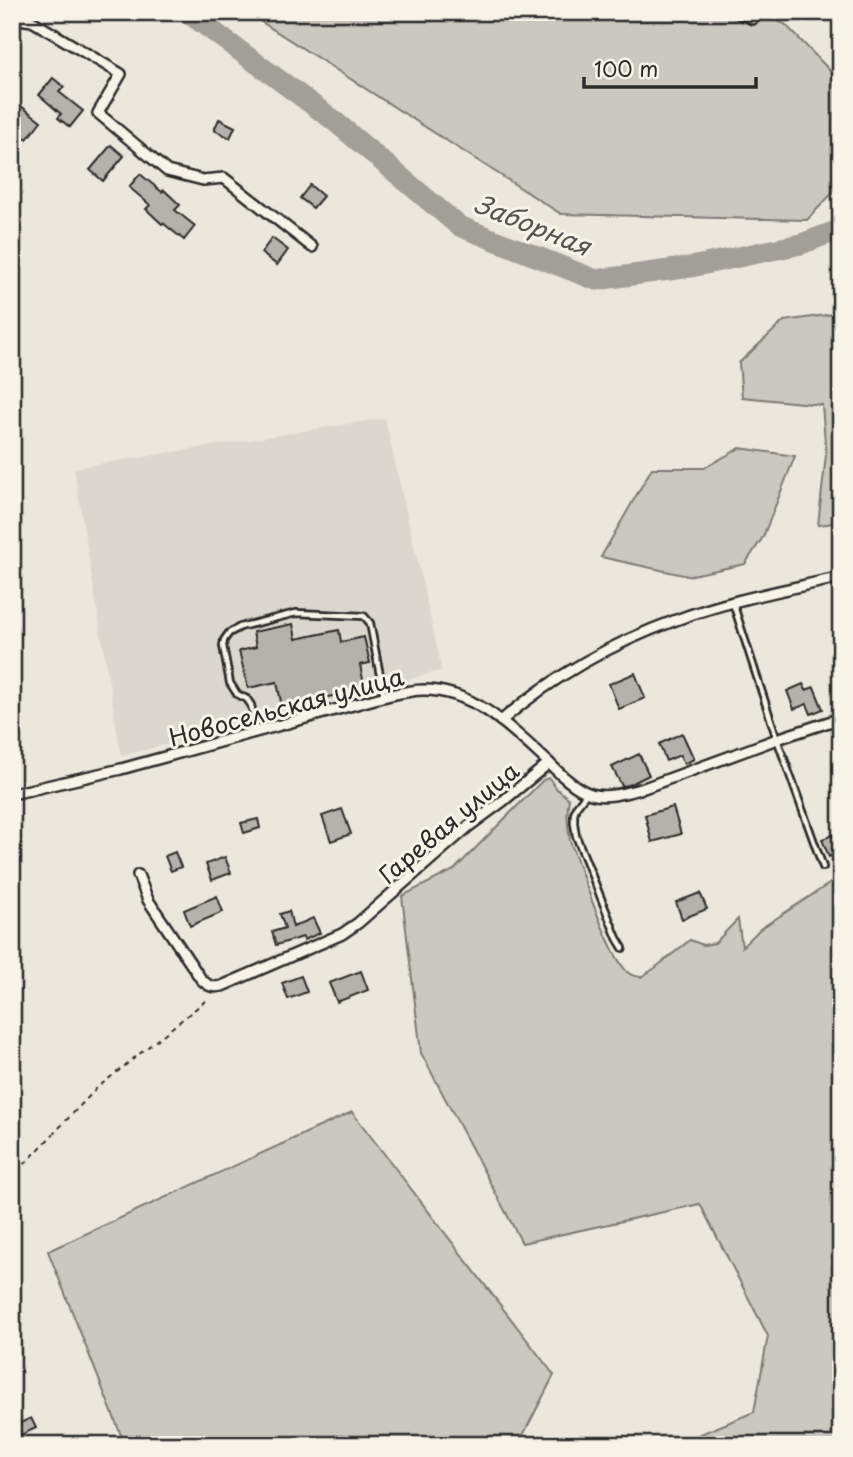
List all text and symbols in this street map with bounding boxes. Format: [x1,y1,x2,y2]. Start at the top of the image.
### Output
scale bar [584,46,755,90]
text: 100 m [594,52,658,84]
water label: Заборная [469,183,599,266]
street label: Новосельская улица [165,657,407,755]
street label: Гаревая улица [370,752,526,892]

